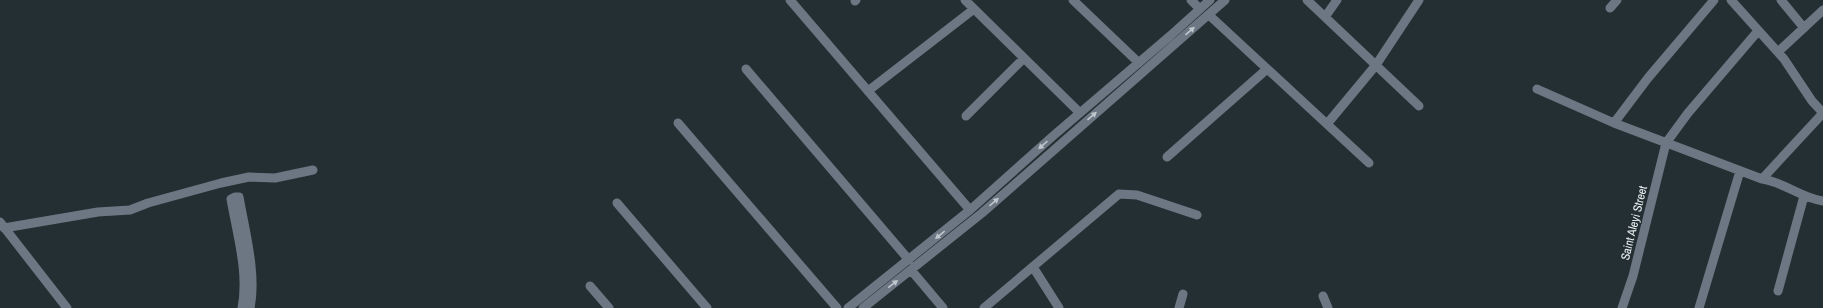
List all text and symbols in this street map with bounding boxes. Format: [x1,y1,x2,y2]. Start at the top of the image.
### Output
one-way arrow [1185,27,1196,36]
one-way arrow [1087,112,1097,121]
one-way arrow [1038,140,1048,149]
street label: Saint Aleyi Street [1617,184,1651,262]
one-way arrow [989,197,999,206]
one-way arrow [934,231,945,239]
one-way arrow [888,279,899,288]

